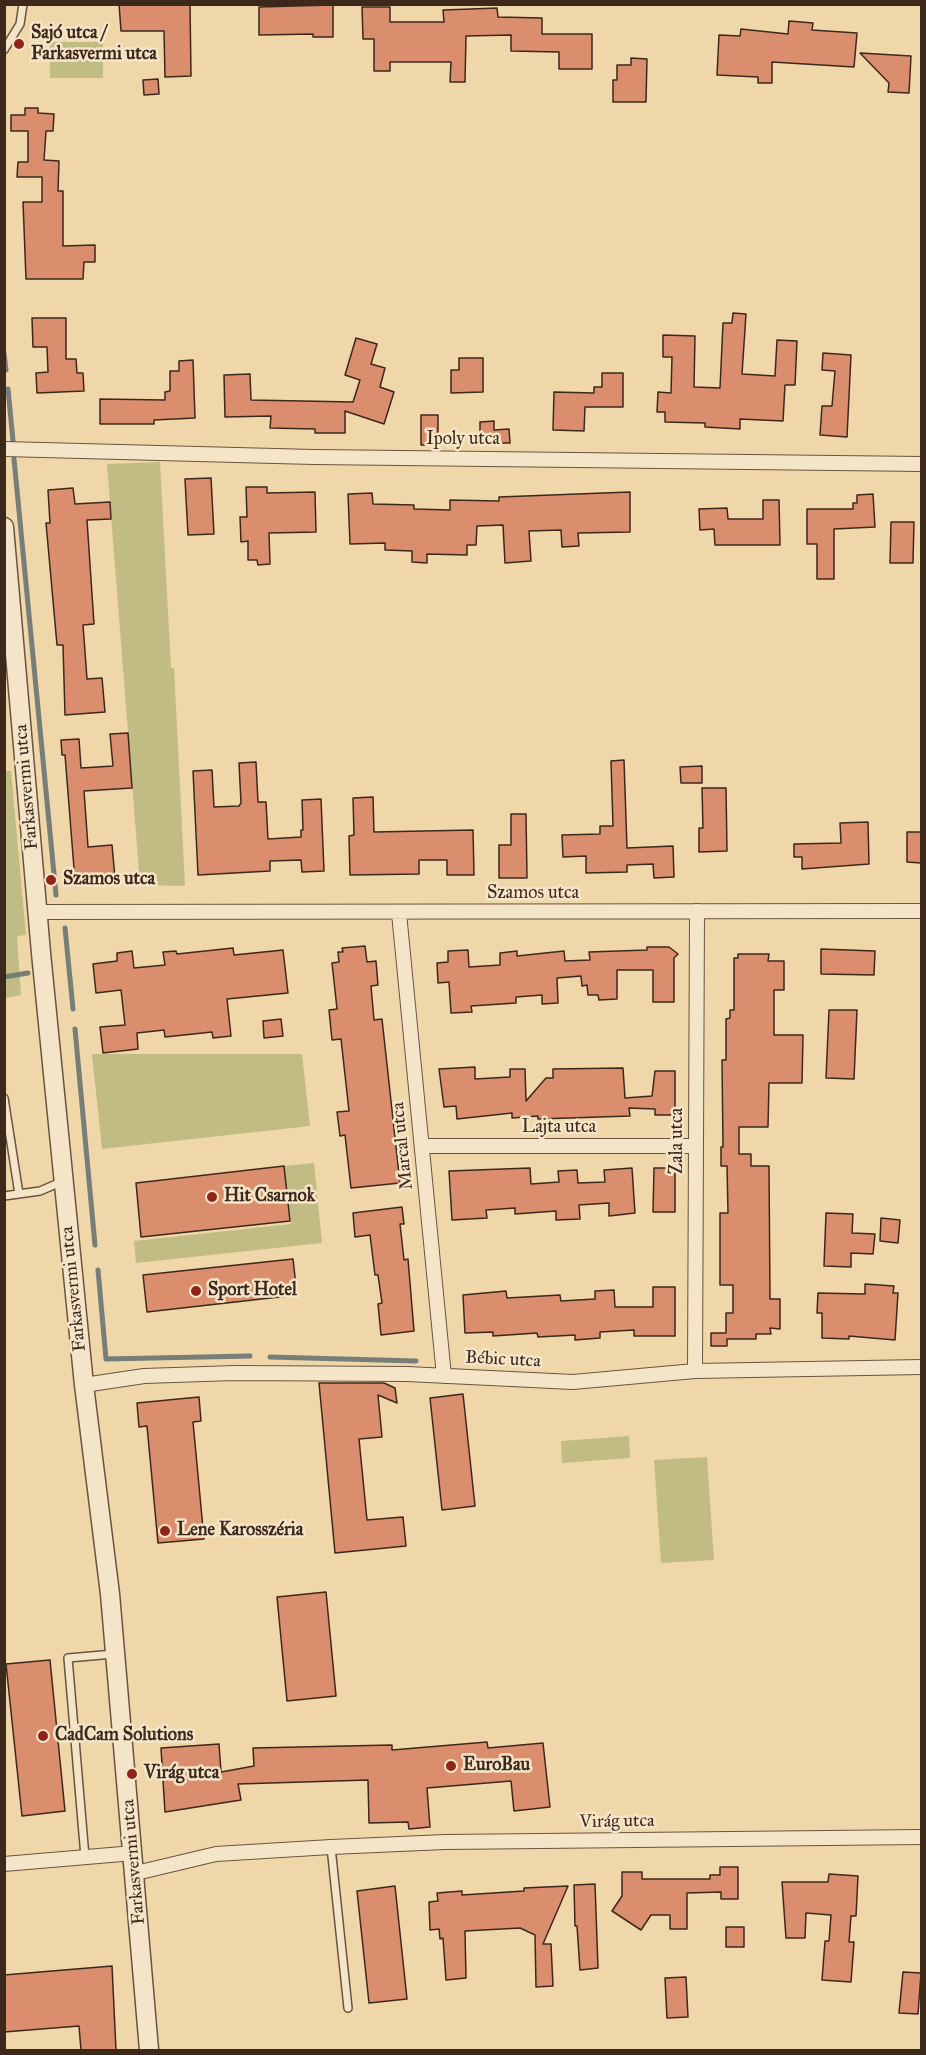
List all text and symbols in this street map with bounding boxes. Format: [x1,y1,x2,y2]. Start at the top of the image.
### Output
place label: Sajó utca / Farkasvermi utca [31,23,157,66]
marker: Sajó utca / Farkasvermi utca [12,37,26,51]
street label: Ipoly utca [426,429,500,451]
street label: Farkasvermi utca [11,723,43,851]
place label: Szamos utca [63,869,155,891]
marker: Szamos utca [44,873,58,887]
street label: Szamos utca [487,883,579,905]
street label: Marcal utca [388,1101,418,1191]
street label: Zala utca [667,1108,689,1174]
street label: Lajta utca [522,1117,596,1139]
place label: Hit Csarnok [224,1186,315,1208]
marker: Hit Csarnok [205,1190,219,1204]
street label: Farkasvermi utca [57,1225,91,1353]
place label: Sport Hotel [208,1280,297,1302]
marker: Sport Hotel [189,1284,203,1298]
street label: Bébic utca [465,1347,541,1373]
place label: Lene Karosszéria [177,1520,303,1542]
marker: Lene Karosszéria [158,1524,172,1538]
place label: CadCam Solutions [55,1725,193,1747]
marker: CadCam Solutions [36,1729,50,1743]
place label: EuroBau [463,1755,530,1777]
marker: EuroBau [444,1759,458,1773]
place label: Virág utca [144,1763,219,1785]
marker: Virág utca [125,1767,139,1781]
street label: Farkasvermi utca [118,1798,150,1926]
street label: Virág utca [579,1811,655,1833]

